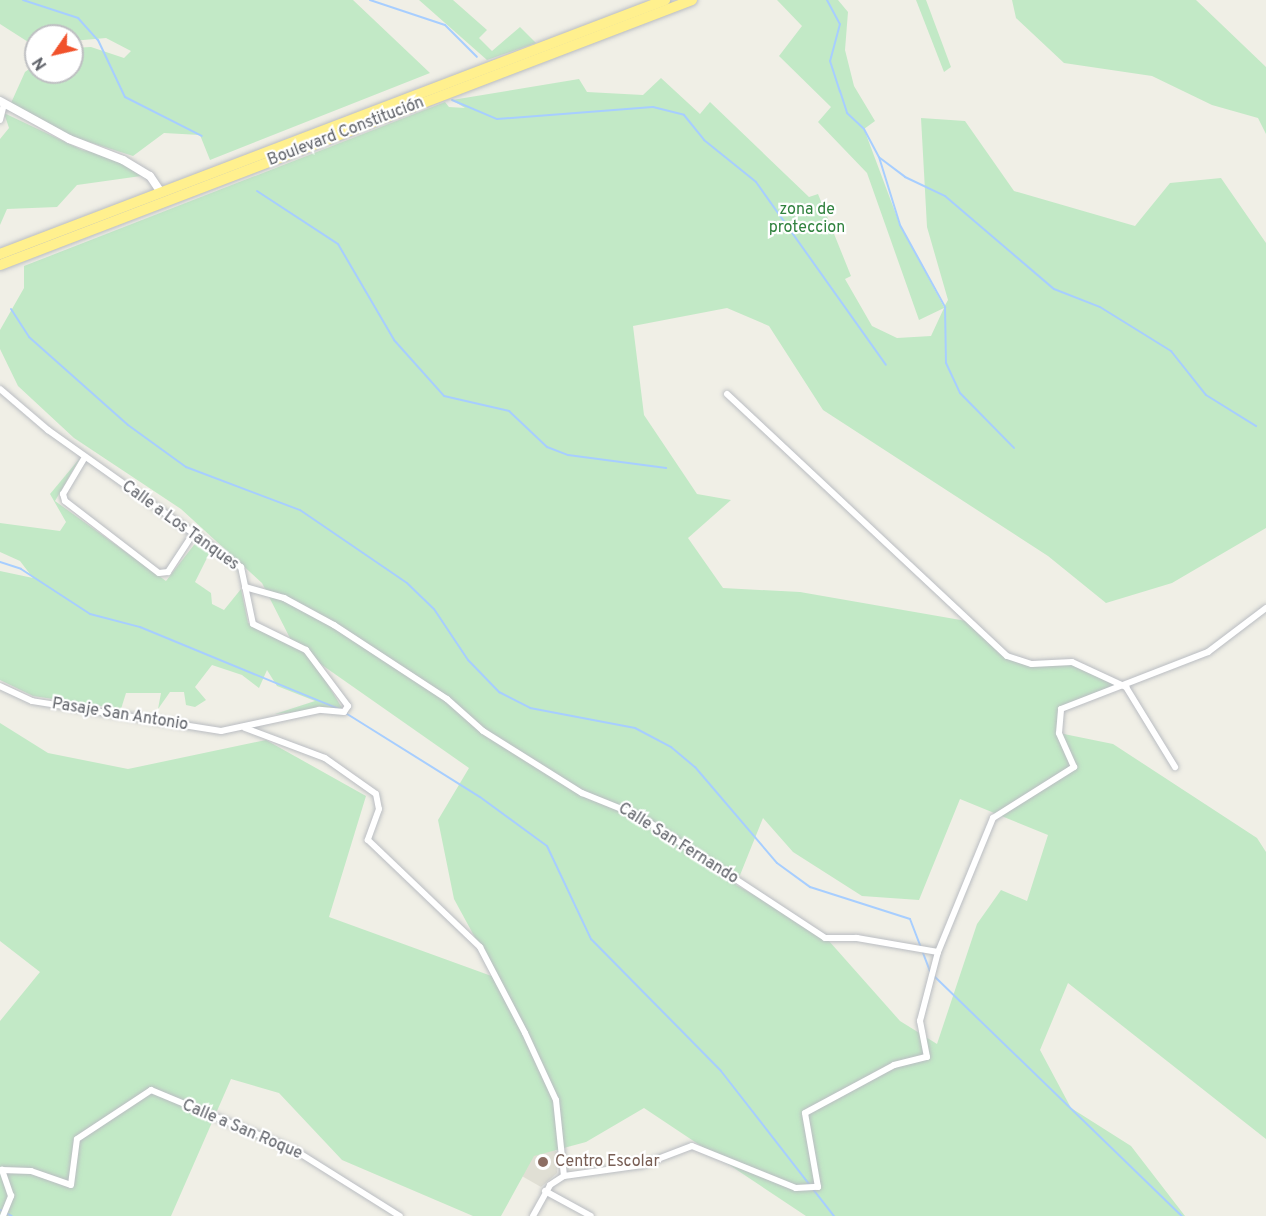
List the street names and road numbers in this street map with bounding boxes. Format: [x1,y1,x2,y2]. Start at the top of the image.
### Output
street label: Boulevard Constitución [265,93,427,171]
street label: Calle a Los Tanques [117,477,243,575]
street label: Pasaje San Antonio [50,695,190,735]
street label: Calle San Fernando [614,799,742,889]
street label: Calle a San Roque [179,1096,305,1164]

